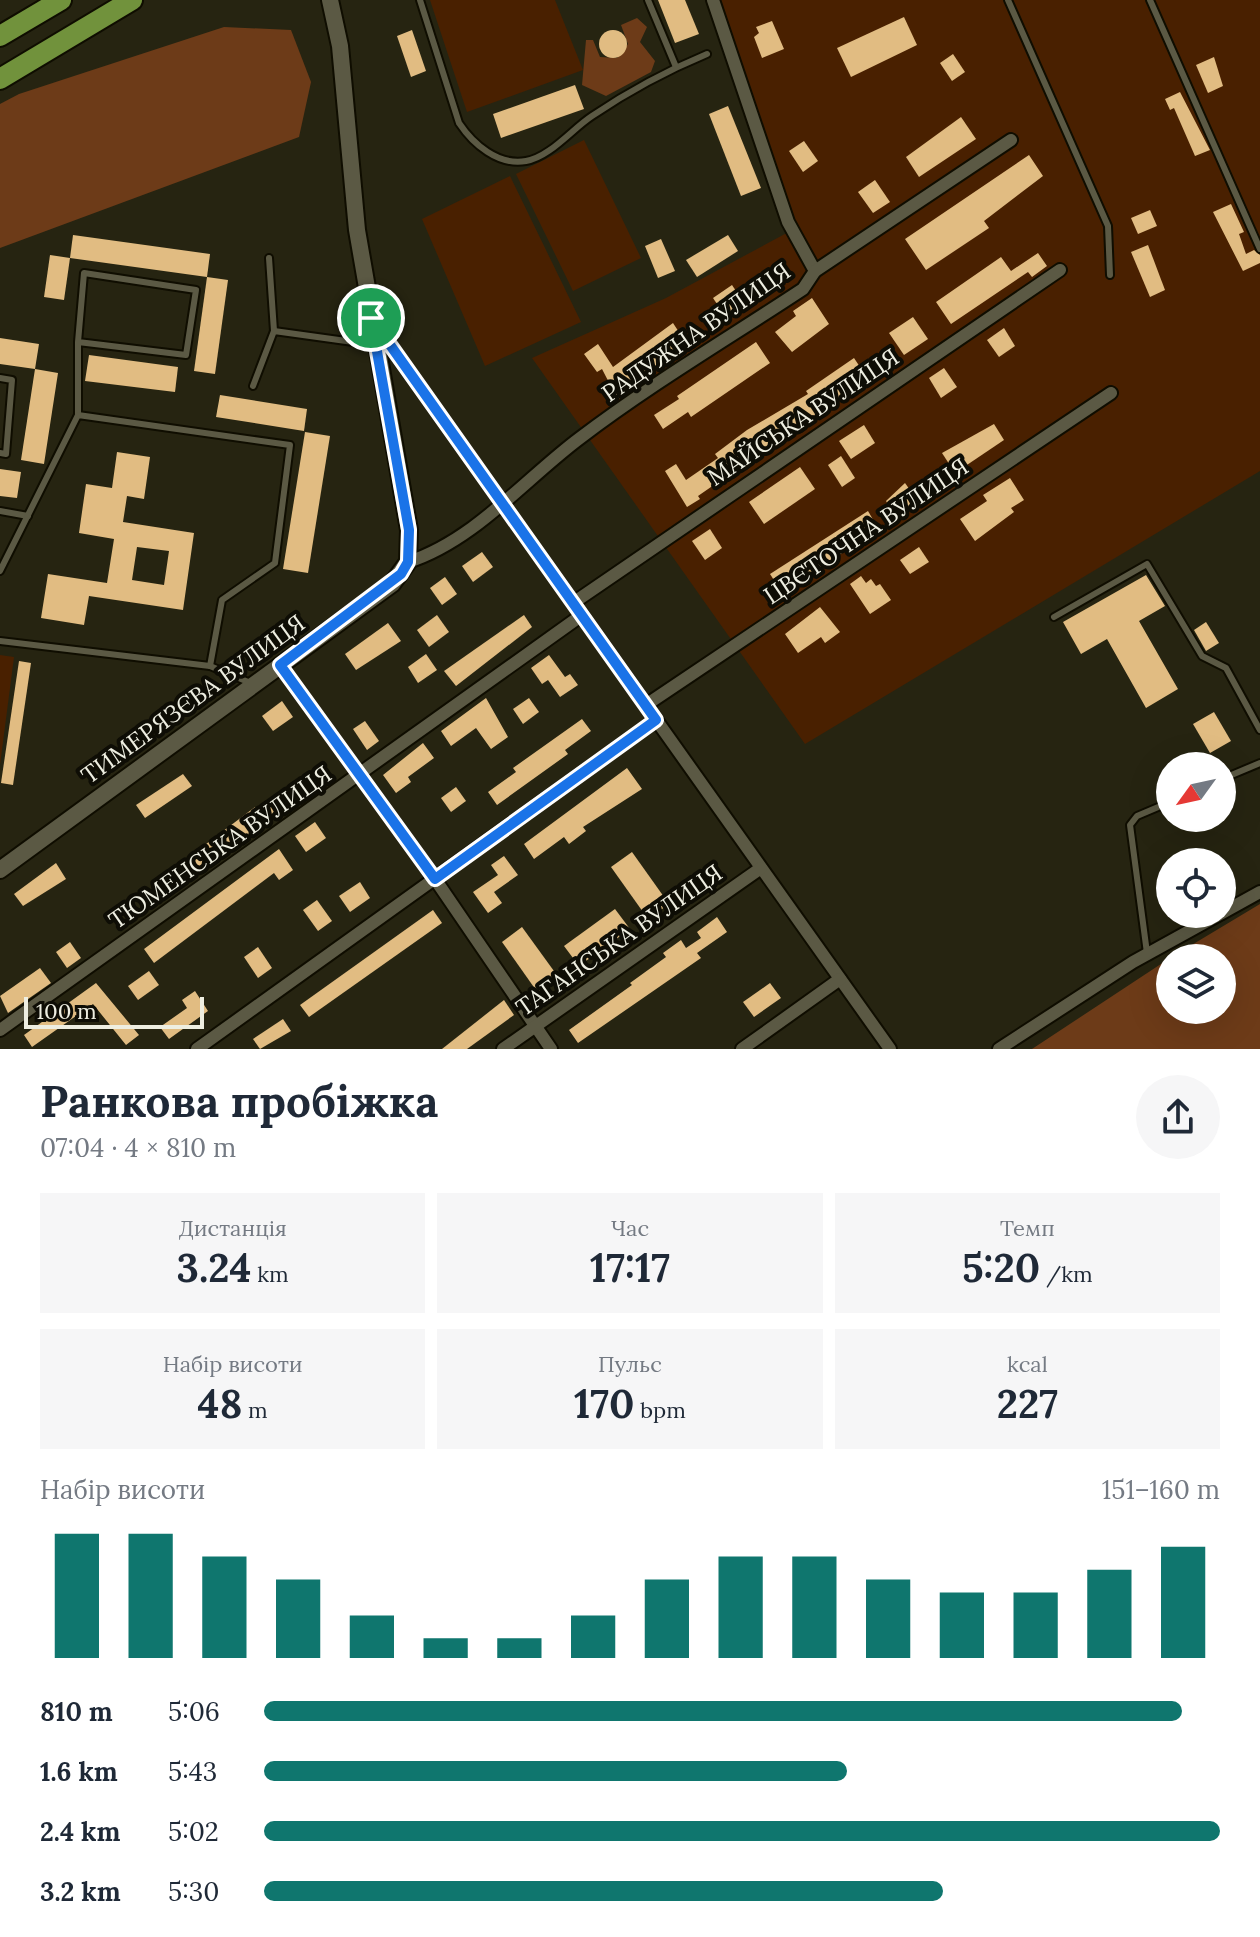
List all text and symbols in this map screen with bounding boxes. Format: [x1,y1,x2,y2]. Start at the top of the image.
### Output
street label: РАДУЖНА ВУЛИЦЯ [596,255,796,409]
pin [337,284,405,352]
icon: arrive [349,296,393,340]
street label: МАЙСЬКА ВУЛИЦЯ [701,341,905,493]
street label: ЦВЄТОЧНА ВУЛИЦЯ [758,451,974,611]
street label: ТИМЕРЯЗЄВА ВУЛИЦЯ [75,607,311,791]
north arrow [1156,752,1236,832]
map controls [1156,752,1236,1024]
street label: ТЮМЕНСЬКА ВУЛИЦЯ [102,758,338,936]
button: locate [1156,848,1236,928]
street label: ТАГАНСЬКА ВУЛИЦЯ [510,857,728,1023]
button: layers [1156,944,1236,1024]
scale bar [24,993,204,1029]
text: 100 m [36,997,97,1025]
text: Ранкова пробіжка [40,1073,438,1129]
button: share [1136,1075,1220,1159]
text: 07:04 · 4 × 810 m [40,1131,236,1164]
text: Дистанція [179,1214,287,1242]
text: Час [611,1214,649,1242]
text: Темп [1000,1214,1055,1242]
text: 3.24 [177,1242,251,1293]
text: 17:17 [590,1242,670,1293]
text: 5:20 [962,1242,1040,1293]
text: km [251,1260,289,1288]
text: /km [1040,1260,1093,1288]
text: Набір висоти [163,1350,303,1378]
text: Пульс [598,1350,662,1378]
text: kcal [1007,1350,1048,1378]
text: 48 [198,1378,242,1429]
text: 170 [574,1378,635,1429]
text: 227 [997,1378,1058,1429]
text: m [242,1396,268,1424]
text: bpm [635,1396,686,1424]
text: Набір висоти [40,1473,205,1506]
text: 151–160 m [1102,1473,1220,1506]
text: 810 m [40,1695,113,1728]
text: 5:06 [168,1695,220,1728]
text: 1.6 km [40,1755,118,1788]
text: 5:43 [168,1755,217,1788]
text: 2.4 km [40,1815,120,1848]
text: 5:02 [168,1815,219,1848]
text: 3.2 km [40,1875,121,1908]
text: 5:30 [168,1875,219,1908]

